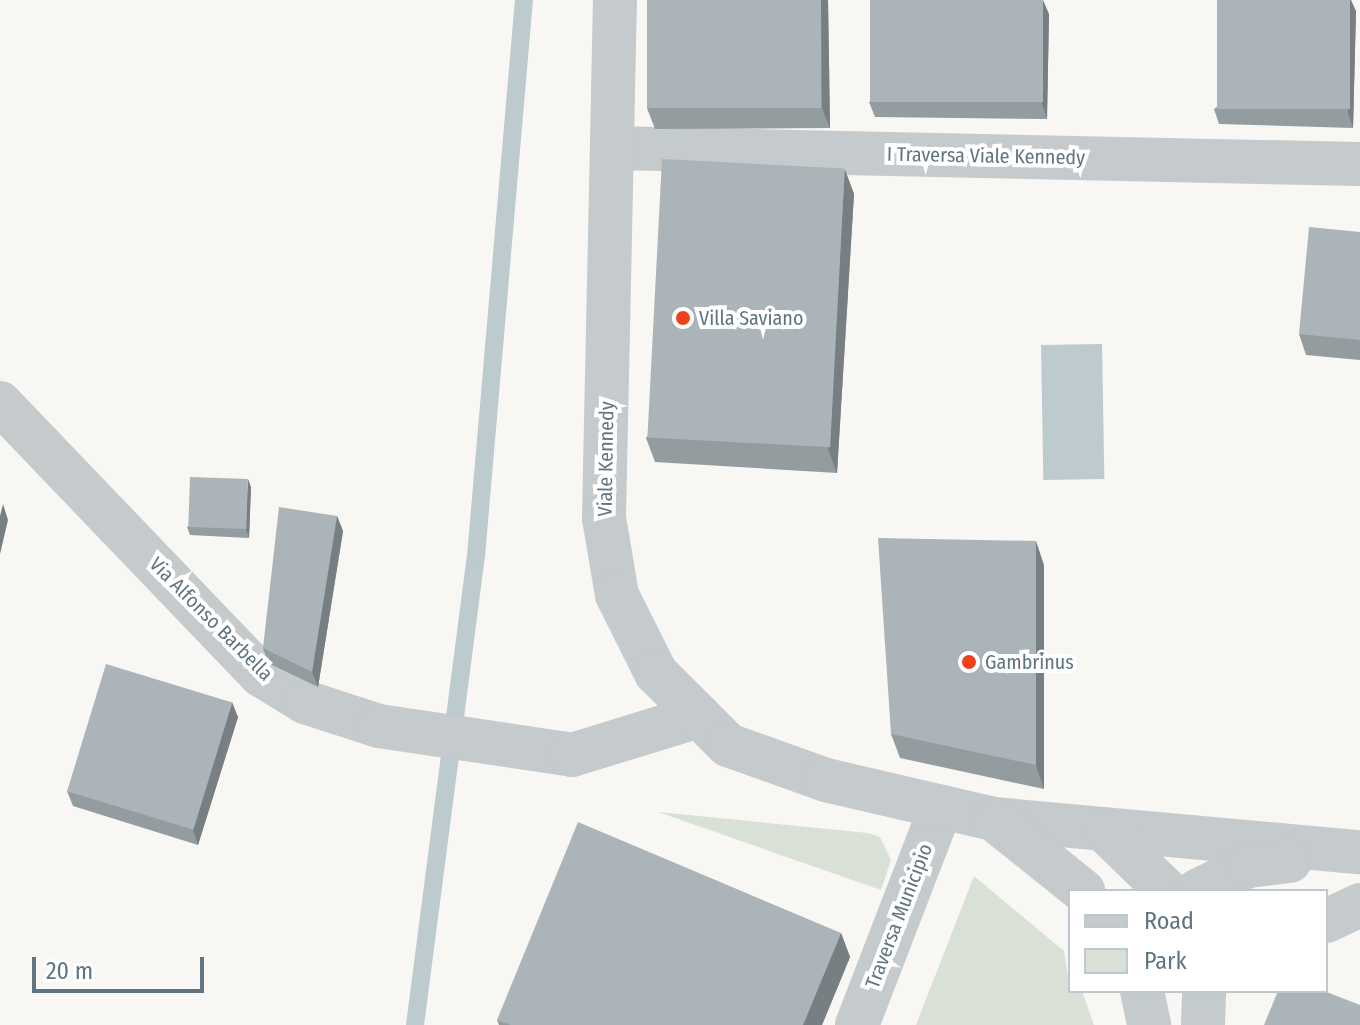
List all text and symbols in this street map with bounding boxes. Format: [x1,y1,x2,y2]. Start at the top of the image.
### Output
street label: I Traversa Viale Kennedy [887,142,1085,170]
place label: Villa Saviano [699,306,803,330]
marker: Villa Saviano [674,309,692,327]
street label: Viale Kennedy [593,401,619,517]
street label: Via Alfonso Barbella [144,552,278,686]
place label: Gambrinus [985,650,1074,674]
marker: Gambrinus [960,653,978,671]
street label: Traversa Municipio [860,840,938,992]
legend [1068,889,1328,993]
text: Road [1144,907,1194,935]
scale bar [36,941,208,991]
text: Park [1144,947,1187,975]
text: 20 m [46,957,93,985]

